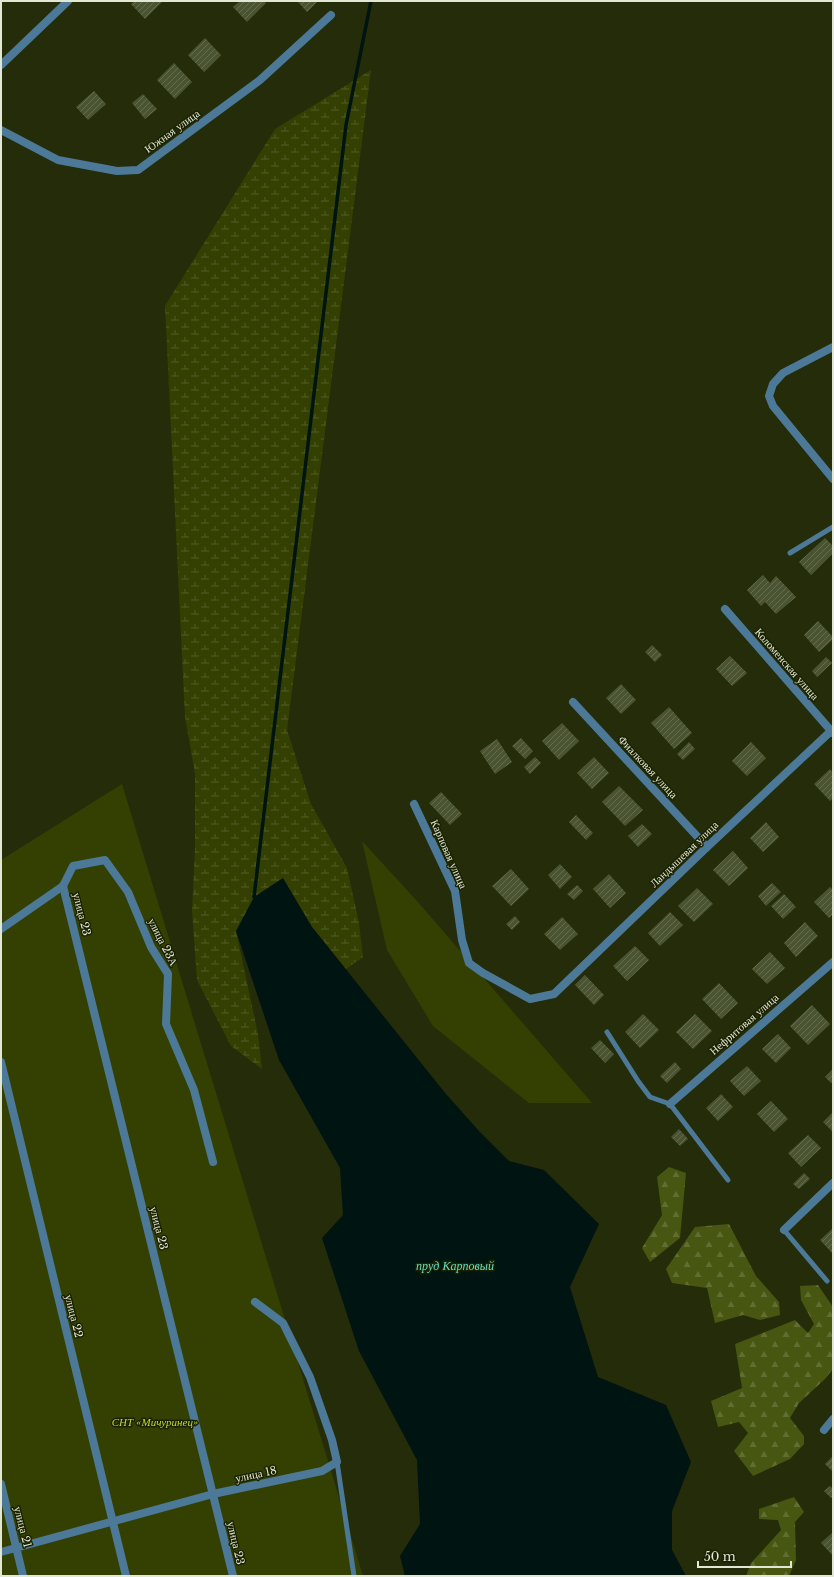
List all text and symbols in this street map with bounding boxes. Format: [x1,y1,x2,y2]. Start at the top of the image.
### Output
street label: Южная улица [142,106,203,156]
street label: Коломенская улица [752,625,822,703]
street label: Фиалковая улица [615,733,681,801]
street label: Карповая улица [427,817,471,891]
street label: Ландышевая улица [647,818,721,890]
street label: улица 23 [70,891,94,937]
street label: улица 23А [145,916,181,968]
street label: Нефритовая улица [707,990,781,1058]
street label: улица 23 [147,1205,171,1251]
water label: пруд Карповый [416,1258,494,1273]
street label: улица 22 [62,1293,86,1339]
park label: СНТ «Мичуринец» [112,1415,198,1429]
street label: улица 18 [234,1463,278,1485]
street label: улица 21 [11,1505,35,1549]
street label: улица 23 [224,1520,248,1566]
scale bar [698,1543,791,1569]
text: 50 m [704,1549,736,1564]

